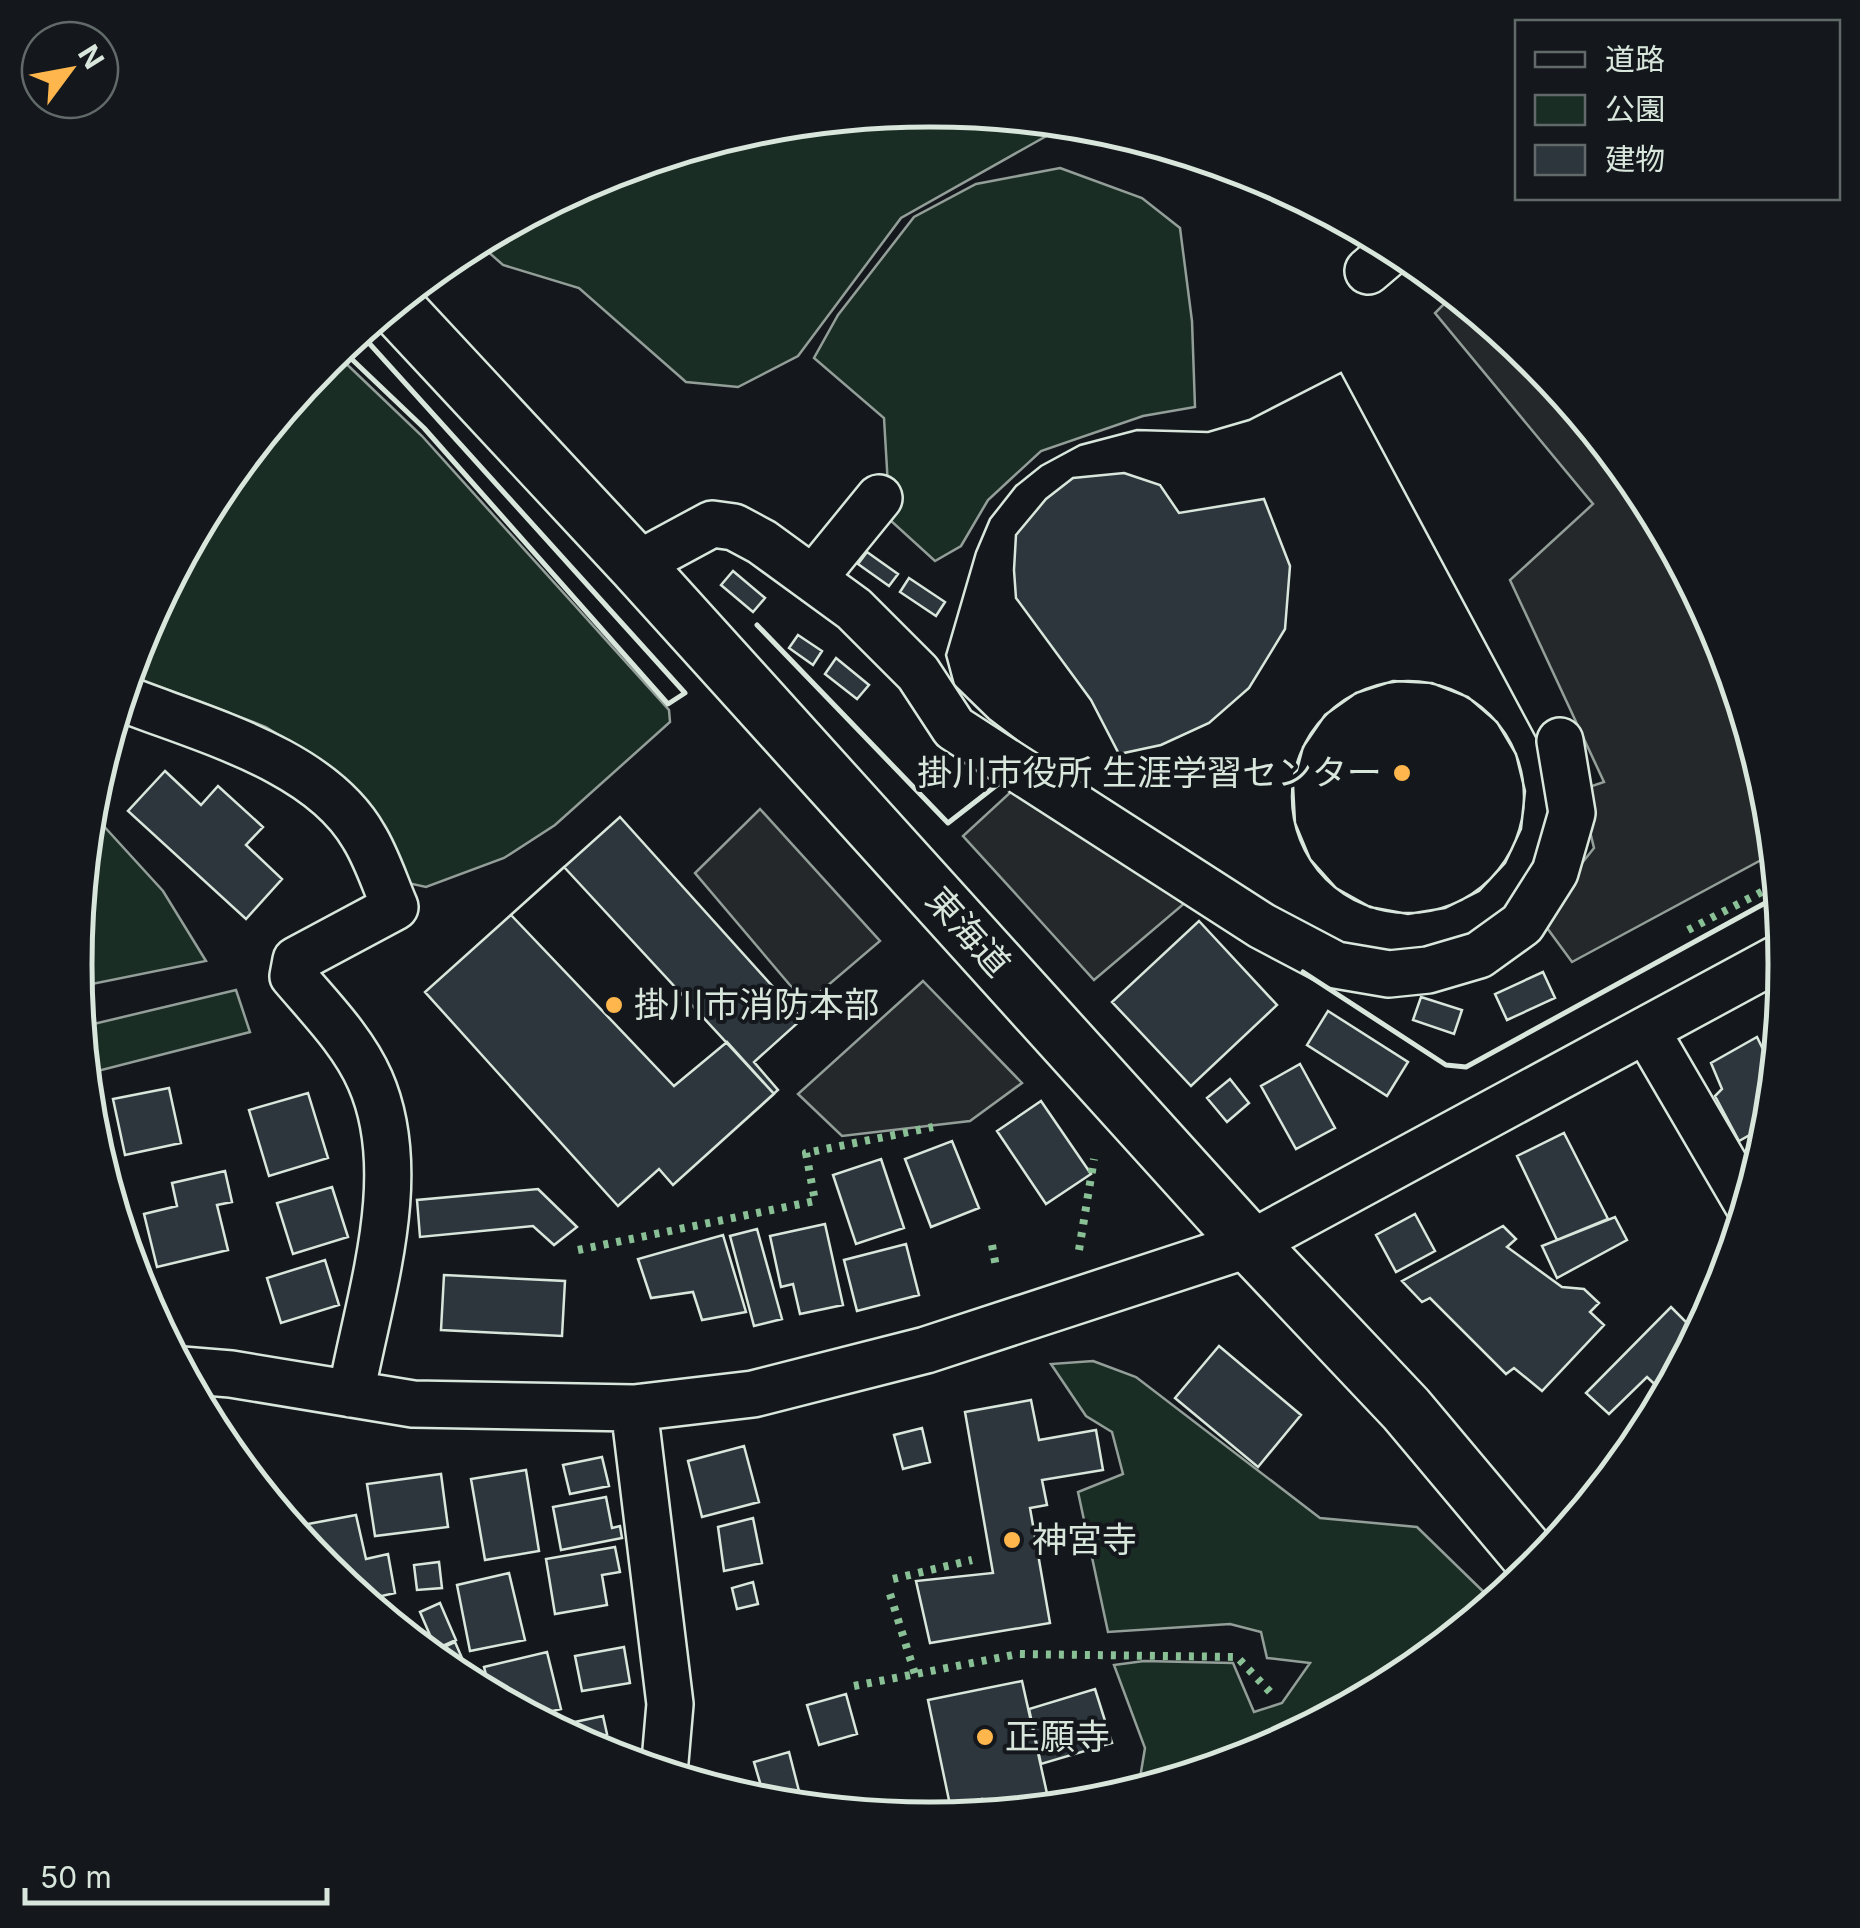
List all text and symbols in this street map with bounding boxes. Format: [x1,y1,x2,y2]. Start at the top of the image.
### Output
north arrow [20,20,120,120]
legend [1515,20,1840,200]
text: N [71,39,111,75]
text: 道路 [1605,41,1665,77]
text: 公園 [1605,91,1665,127]
text: 建物 [1605,141,1665,177]
place label: 掛川市役所 生涯学習センター [917,751,1382,793]
marker: 掛川市役所 生涯学習センター [1391,762,1413,784]
street label: 東海道 [918,878,1019,984]
place label: 掛川市消防本部 [634,983,879,1025]
marker: 掛川市消防本部 [603,994,625,1016]
place label: 神宮寺 [1032,1518,1137,1560]
marker: 神宮寺 [1001,1529,1023,1551]
place label: 正願寺 [1005,1715,1110,1757]
marker: 正願寺 [974,1726,996,1748]
scale bar [25,1843,328,1905]
text: 50 m [40,1859,112,1895]

